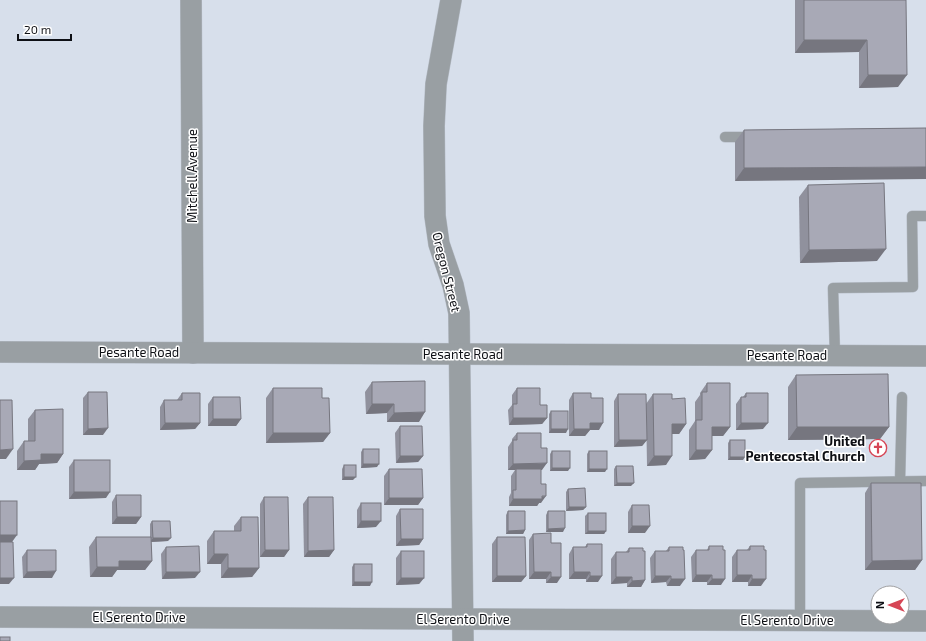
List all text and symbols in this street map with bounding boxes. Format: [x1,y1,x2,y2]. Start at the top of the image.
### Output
scale bar [18,16,71,42]
text: 20 m [24,22,51,36]
street label: Mitchell Avenue [184,129,200,223]
street label: Oregon Street [429,230,465,314]
street label: Pesante Road [99,344,179,360]
street label: Pesante Road [423,346,503,362]
street label: Pesante Road [747,347,827,363]
place label: United Pentecostal Church [746,433,865,464]
church icon: United Pentecostal Church [868,438,888,458]
north arrow [870,585,910,625]
text: N [873,601,886,609]
street label: El Serento Drive [92,609,186,625]
street label: El Serento Drive [416,611,510,627]
street label: El Serento Drive [740,612,834,628]

